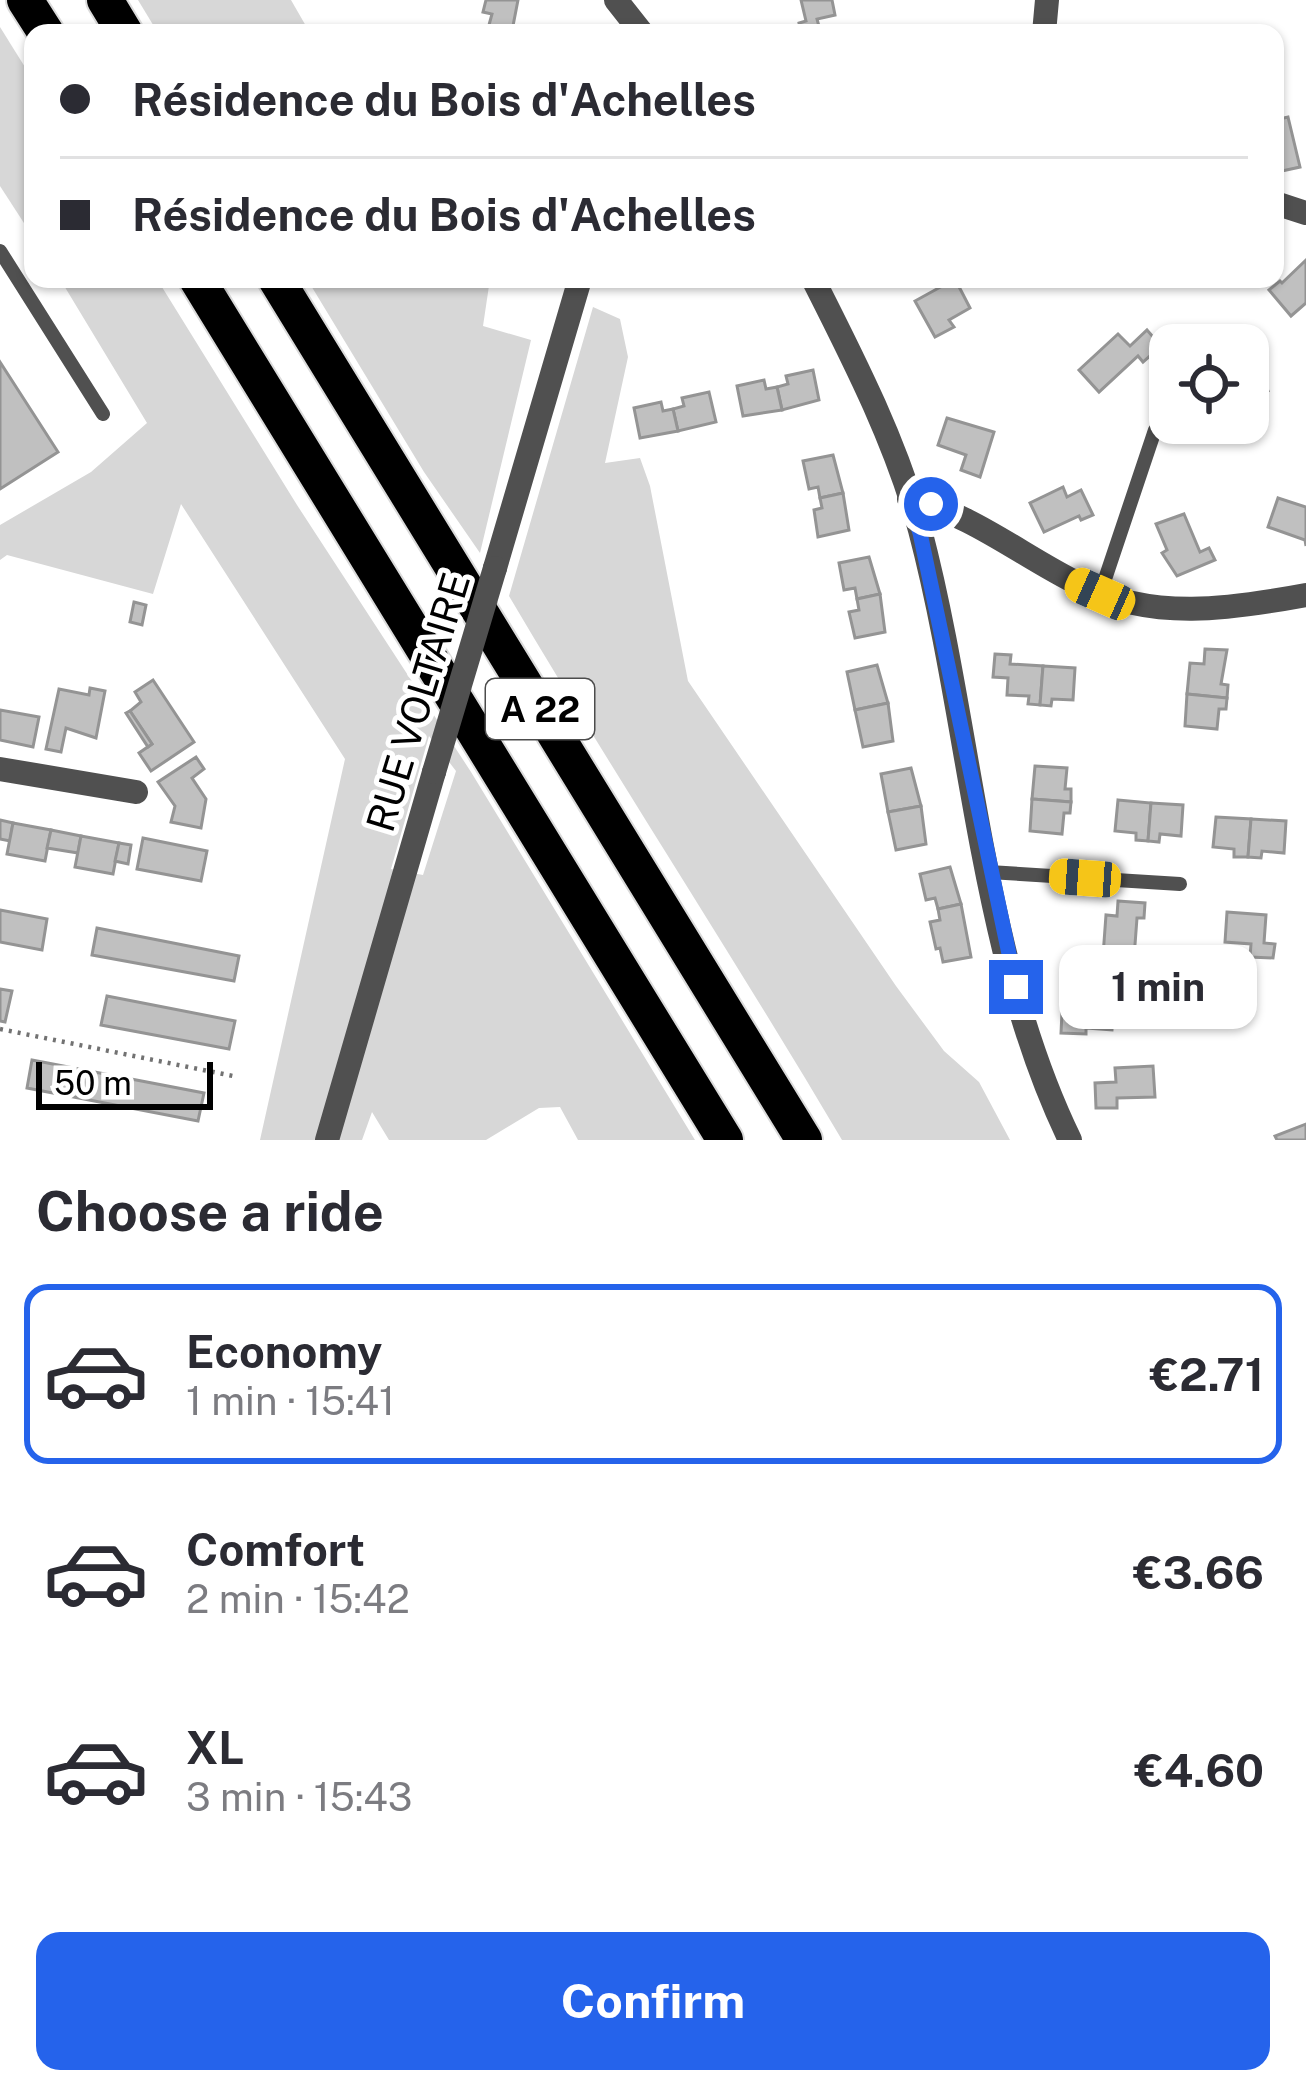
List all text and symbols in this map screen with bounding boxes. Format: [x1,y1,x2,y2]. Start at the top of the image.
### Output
text: Résidence du Bois d'Achelles [132,73,756,126]
text: Résidence du Bois d'Achelles [132,188,756,241]
map controls [1149,324,1269,444]
button: locate [1149,324,1269,444]
route start [904,477,958,531]
car [1060,563,1140,625]
street label: RUE VOLTAIRE [357,567,479,837]
road number: A 22 [486,679,594,739]
car [1048,858,1122,898]
callout: 1 min [1058,945,1256,1029]
route end [989,960,1043,1014]
text: 1 min [1111,964,1205,1010]
scale bar [36,1056,213,1109]
text: 50 m [54,1064,132,1102]
text: Choose a ride [36,1180,384,1243]
icon: car [42,1320,150,1428]
text: Economy [186,1325,382,1378]
text: €2.71 [1150,1348,1264,1401]
text: 1 min · 15:41 [186,1378,395,1424]
icon: car [42,1518,150,1626]
text: Comfort [186,1523,365,1576]
text: €3.66 [1133,1546,1264,1599]
text: 2 min · 15:42 [186,1576,410,1622]
icon: car [42,1716,150,1824]
text: XL [186,1721,244,1774]
text: €4.60 [1134,1744,1264,1797]
text: 3 min · 15:43 [186,1774,412,1820]
button: Confirm [36,1932,1270,2070]

